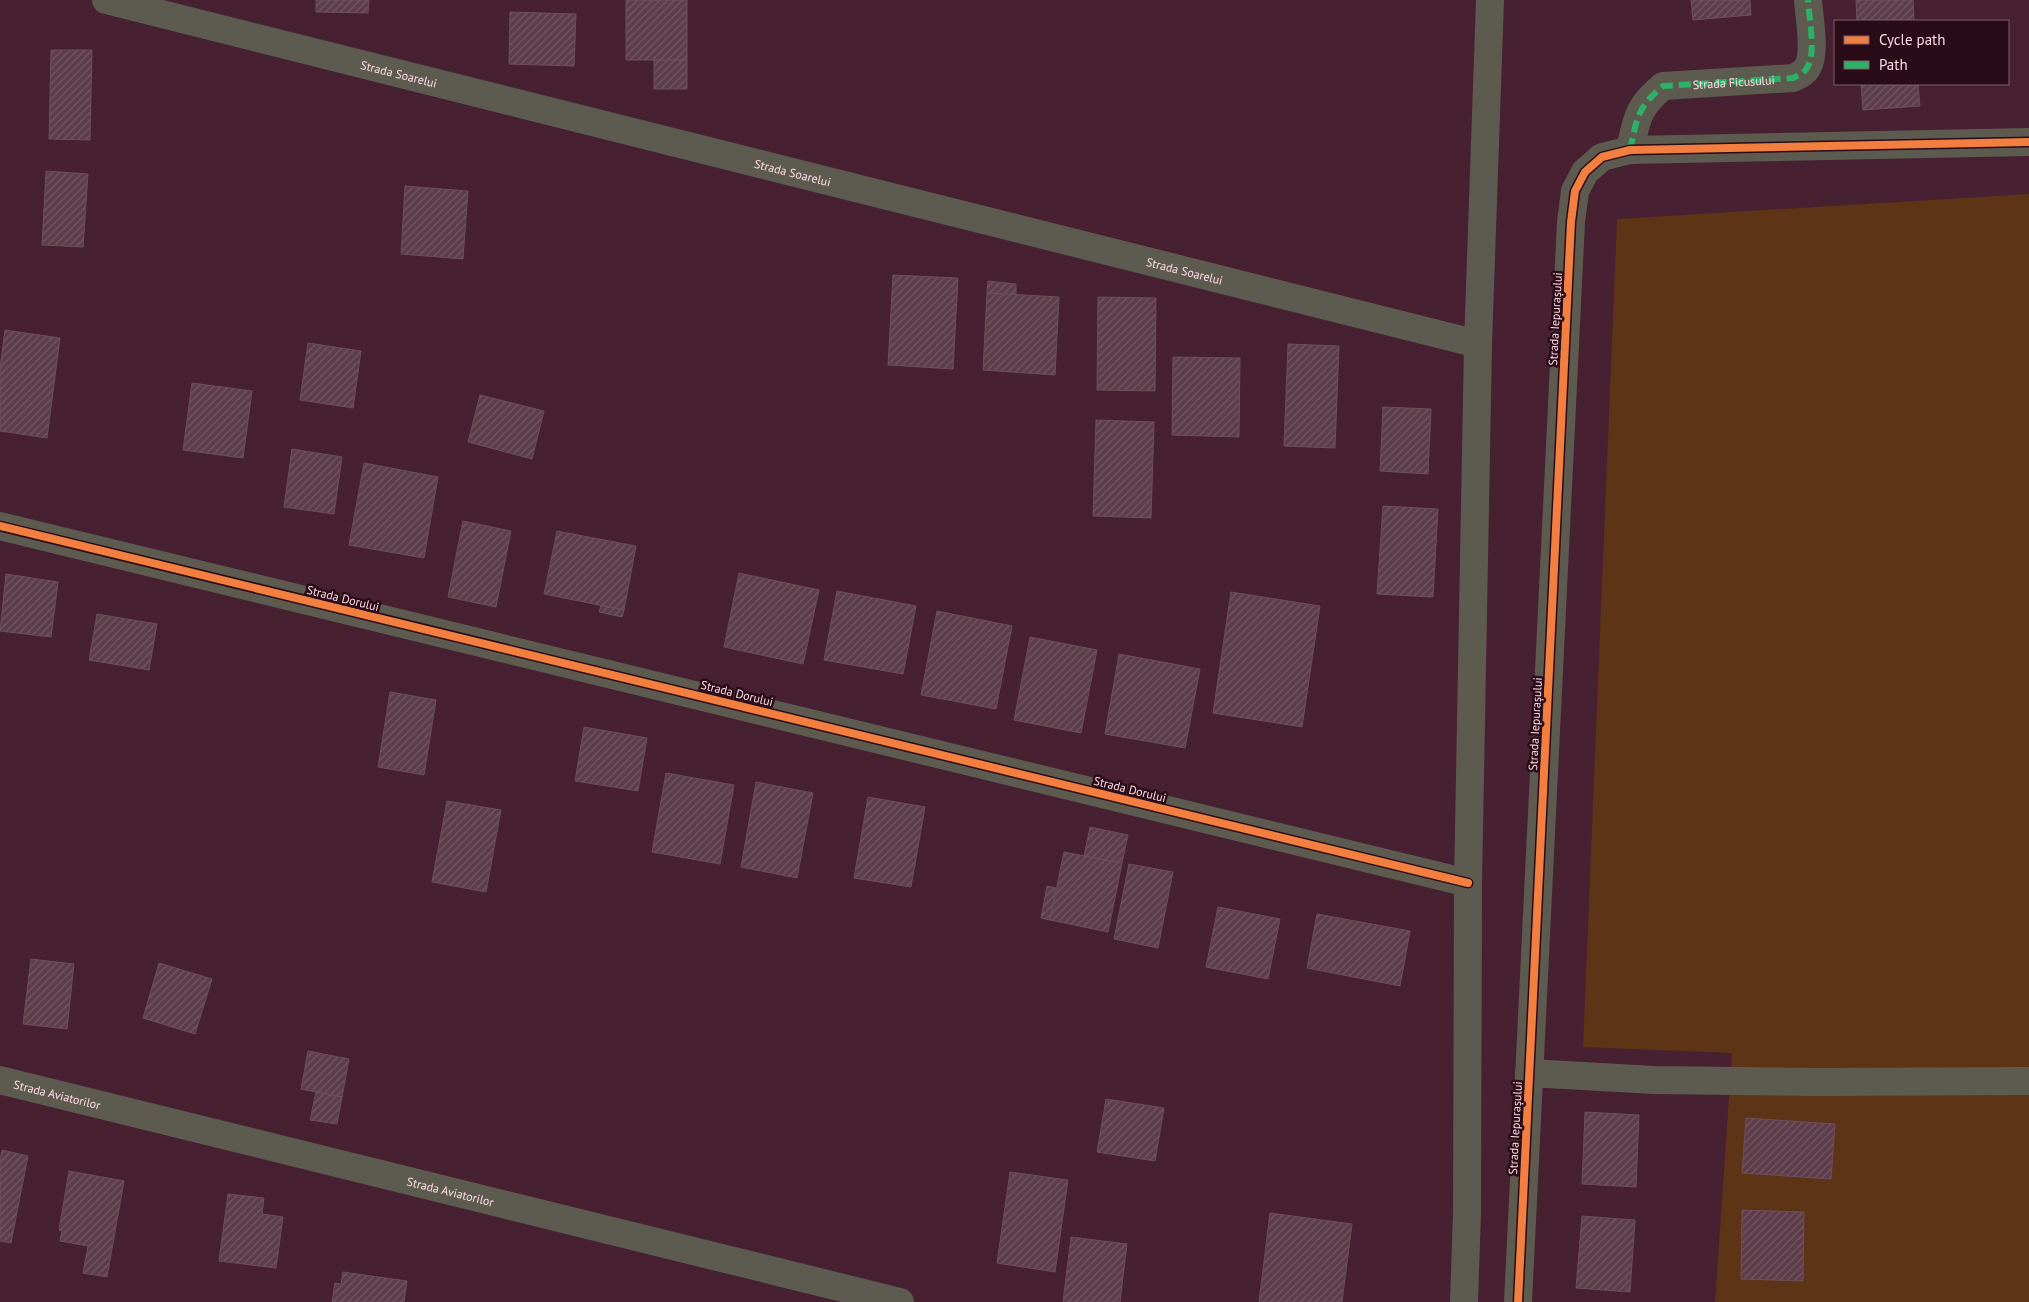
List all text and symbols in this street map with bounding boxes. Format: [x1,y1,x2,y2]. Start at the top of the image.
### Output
legend [1834,20,2009,85]
text: Cycle path [1879,30,1945,49]
text: Path [1879,55,1908,74]
street label: Strada Soarelui [359,57,439,90]
street label: Strada Ficusului [1692,72,1775,92]
street label: Strada Soarelui [753,155,833,189]
street label: Strada Soarelui [1145,254,1224,287]
street label: Strada Iepurașului [1545,272,1565,366]
street label: Strada Dorului [305,582,381,614]
street label: Strada Dorului [699,677,775,709]
street label: Strada Iepurașului [1525,677,1545,771]
street label: Strada Dorului [1092,773,1168,805]
street label: Strada Aviatorilor [12,1076,102,1112]
street label: Strada Iepurașului [1505,1081,1525,1175]
street label: Strada Aviatorilor [405,1173,496,1209]

